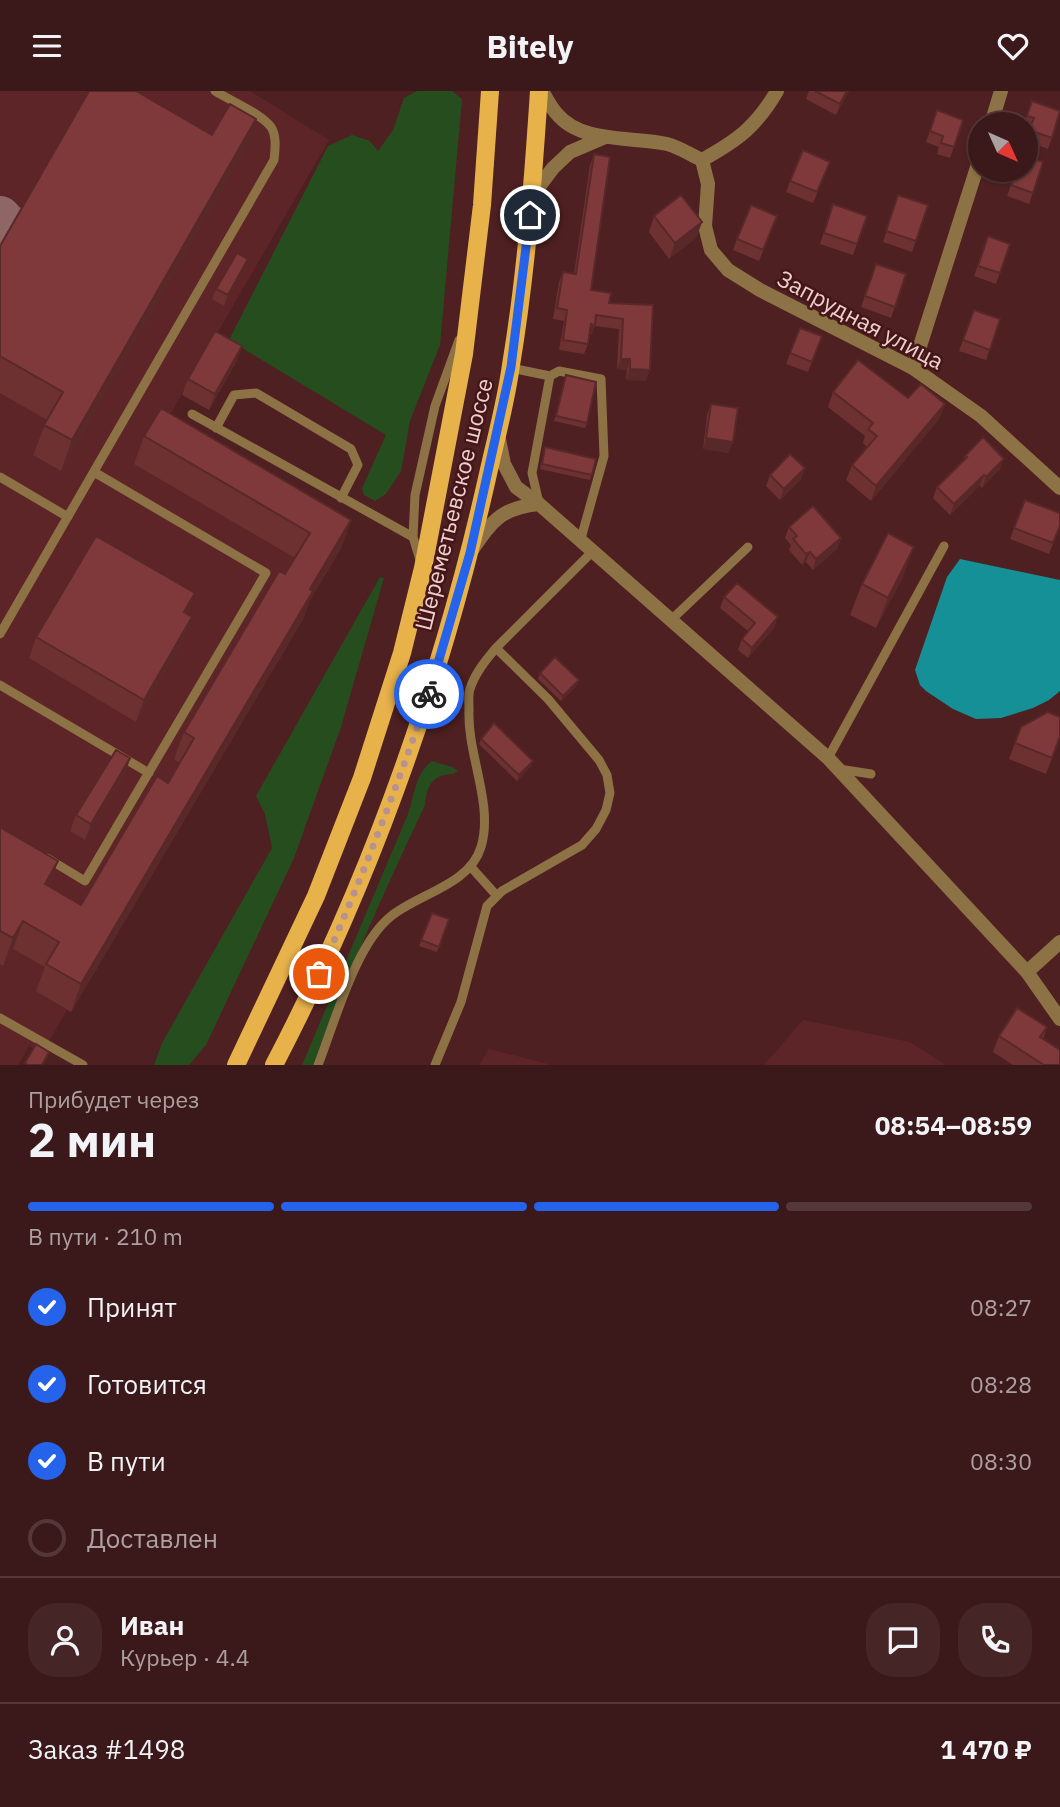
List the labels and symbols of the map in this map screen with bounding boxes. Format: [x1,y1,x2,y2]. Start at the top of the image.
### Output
north arrow [968,112,1038,182]
pin [500,185,560,245]
street label: Запрудная улица [773,262,949,376]
street label: Шереметьевское шоссе [407,375,499,633]
courier [394,659,464,729]
pin [289,944,349,1004]

